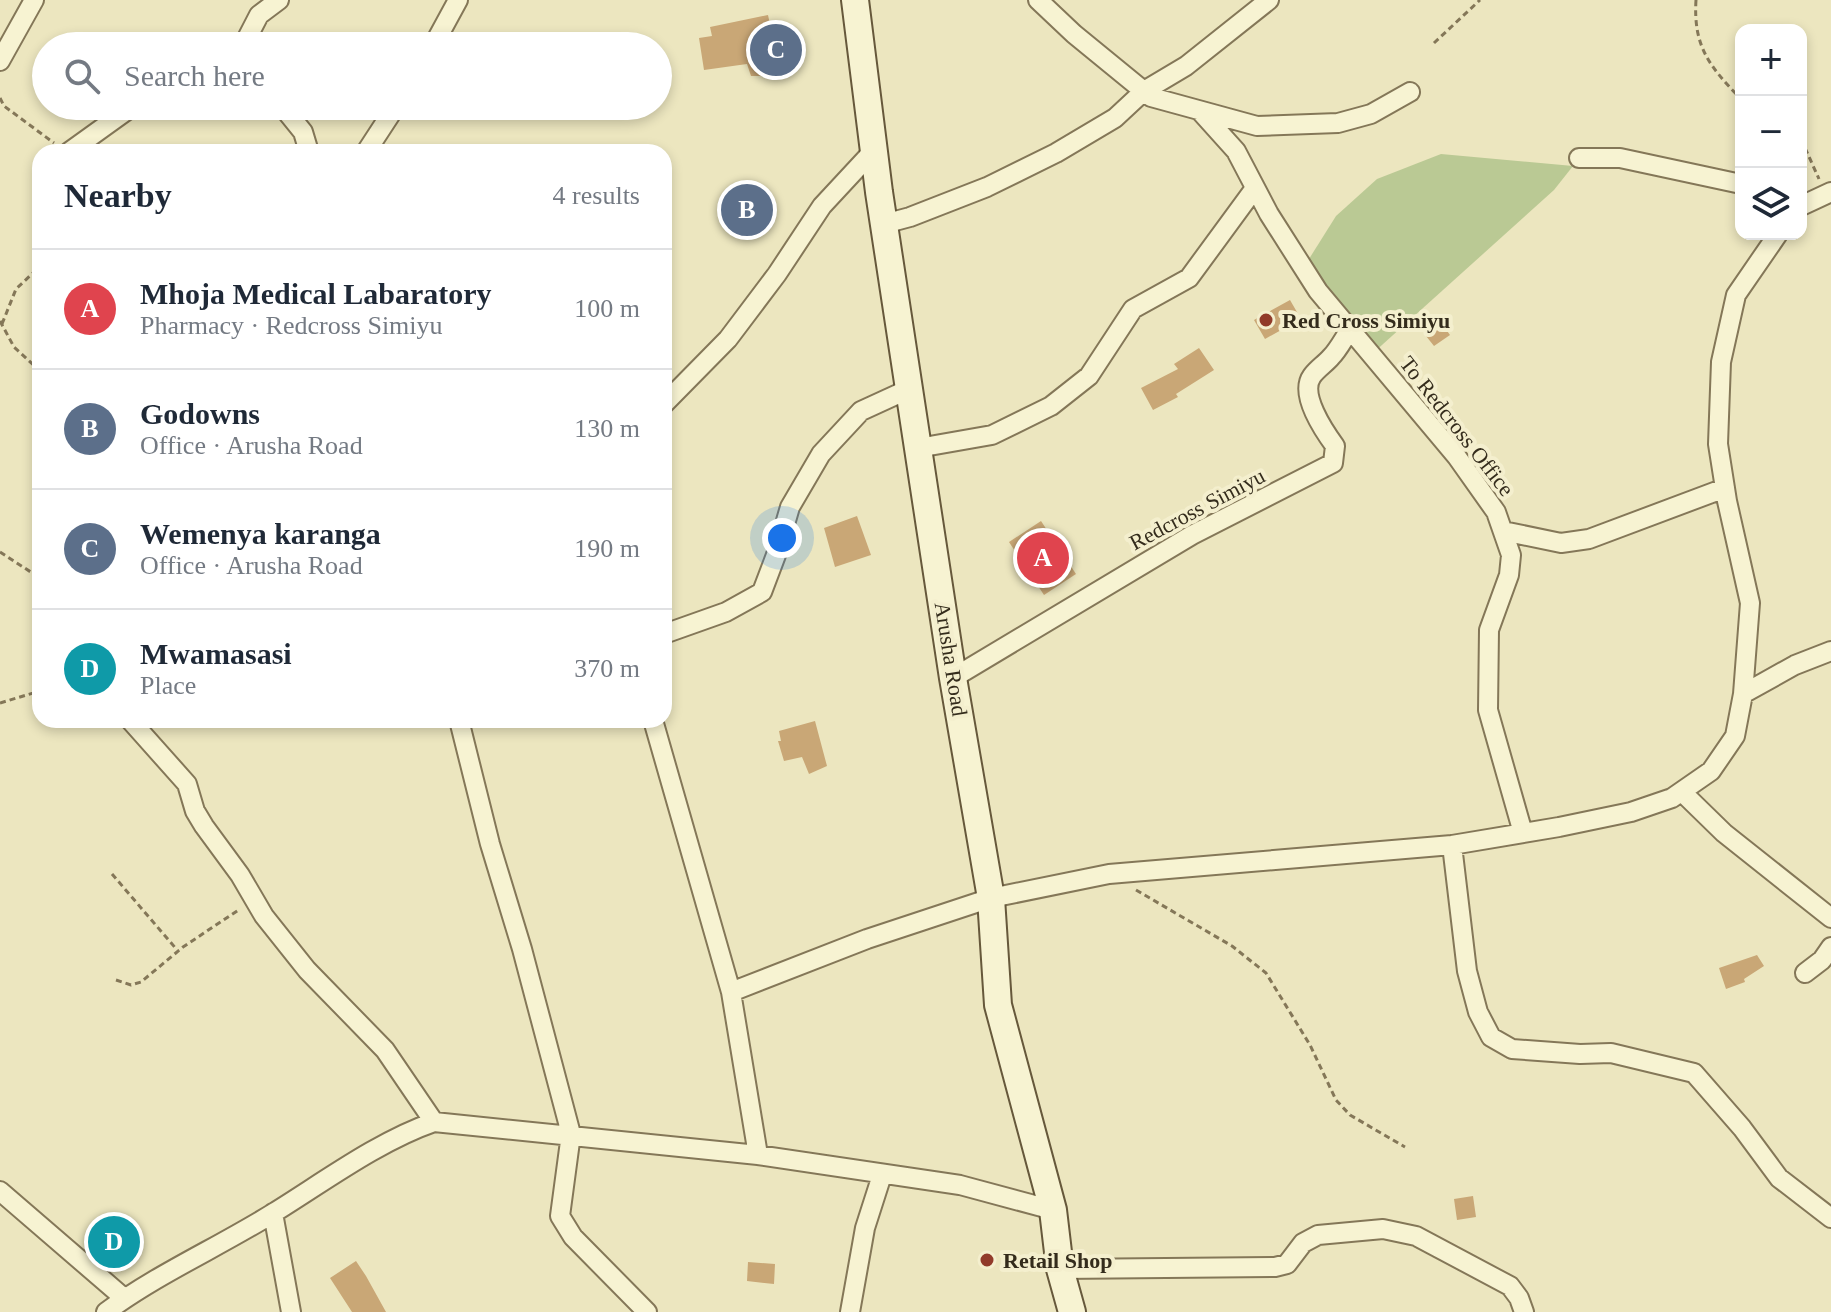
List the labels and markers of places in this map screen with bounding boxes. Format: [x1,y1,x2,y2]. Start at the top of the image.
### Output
pin: C [750,20,802,80]
pin: B [721,180,773,240]
place label: Red Cross Simiyu [1282,308,1450,333]
marker: Red Cross Simiyu [1257,311,1275,329]
pin: A [1017,528,1069,588]
pin: D [88,1212,140,1272]
place label: Retail Shop [1003,1248,1112,1273]
marker: Retail Shop [978,1251,996,1269]

